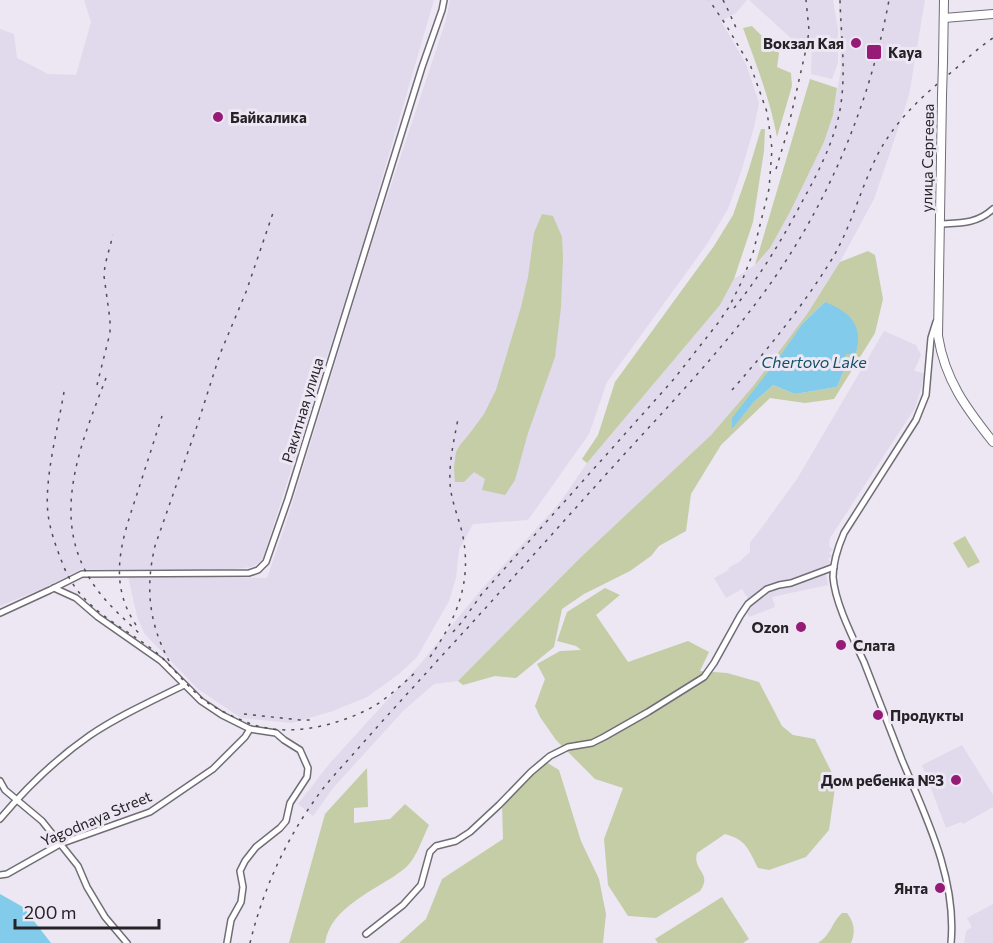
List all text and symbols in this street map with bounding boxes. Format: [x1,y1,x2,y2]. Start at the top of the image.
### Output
place label: Вокзал Кая [763,34,844,52]
marker: Вокзал Кая [849,36,863,50]
marker: Kaya [865,43,883,61]
place label: Kaya [888,43,922,61]
street label: улица Сергеева [917,103,937,213]
place label: Байкалика [230,108,307,126]
marker: Байкалика [211,110,225,124]
water label: Chertovo Lake [761,352,867,371]
street label: Ракитная улица [277,355,327,465]
place label: Ozon [751,618,789,636]
marker: Ozon [794,620,808,634]
place label: Слата [853,636,895,654]
marker: Слата [834,638,848,652]
place label: Продукты [890,706,964,724]
marker: Продукты [871,708,885,722]
place label: Дом ребенка №3 [821,771,944,789]
marker: Дом ребенка №3 [949,773,963,787]
street label: Yagodnaya Street [38,787,154,849]
place label: Янта [894,879,928,897]
marker: Янта [933,881,947,895]
scale bar [15,892,159,930]
text: 200 m [24,901,77,923]

